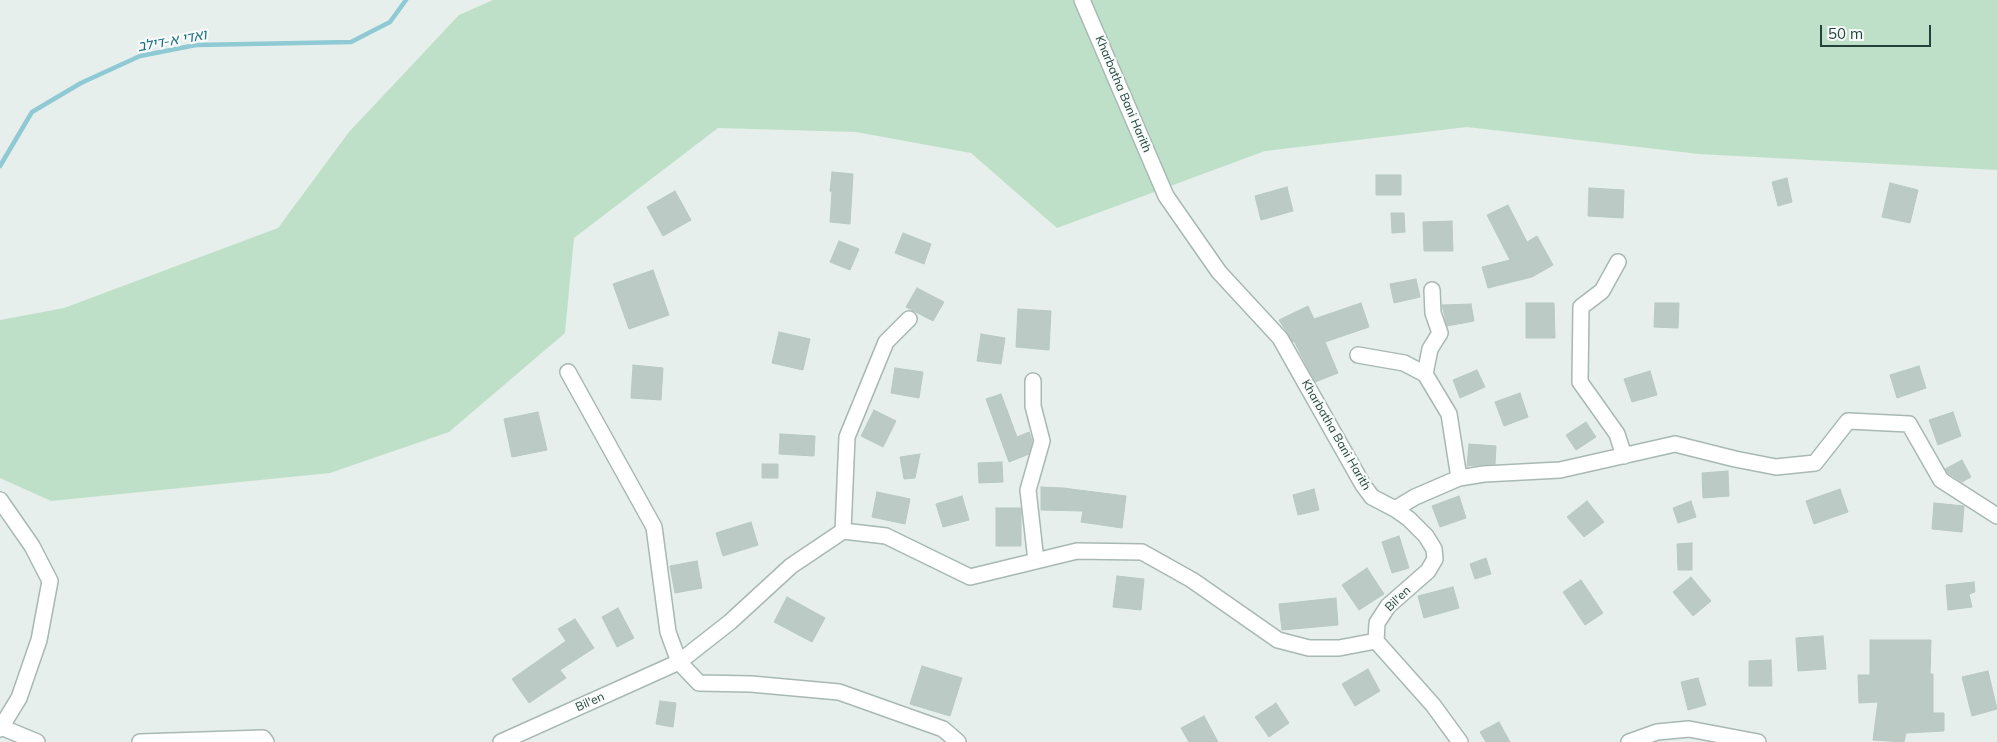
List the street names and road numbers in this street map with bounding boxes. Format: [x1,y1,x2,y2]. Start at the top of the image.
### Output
street label: Kharbatha Bani Harith [1092,33,1154,155]
street label: Kharbatha Bani Harith [1298,377,1374,493]
street label: Bil'en [1382,583,1414,615]
street label: Bil'en [573,689,607,715]

